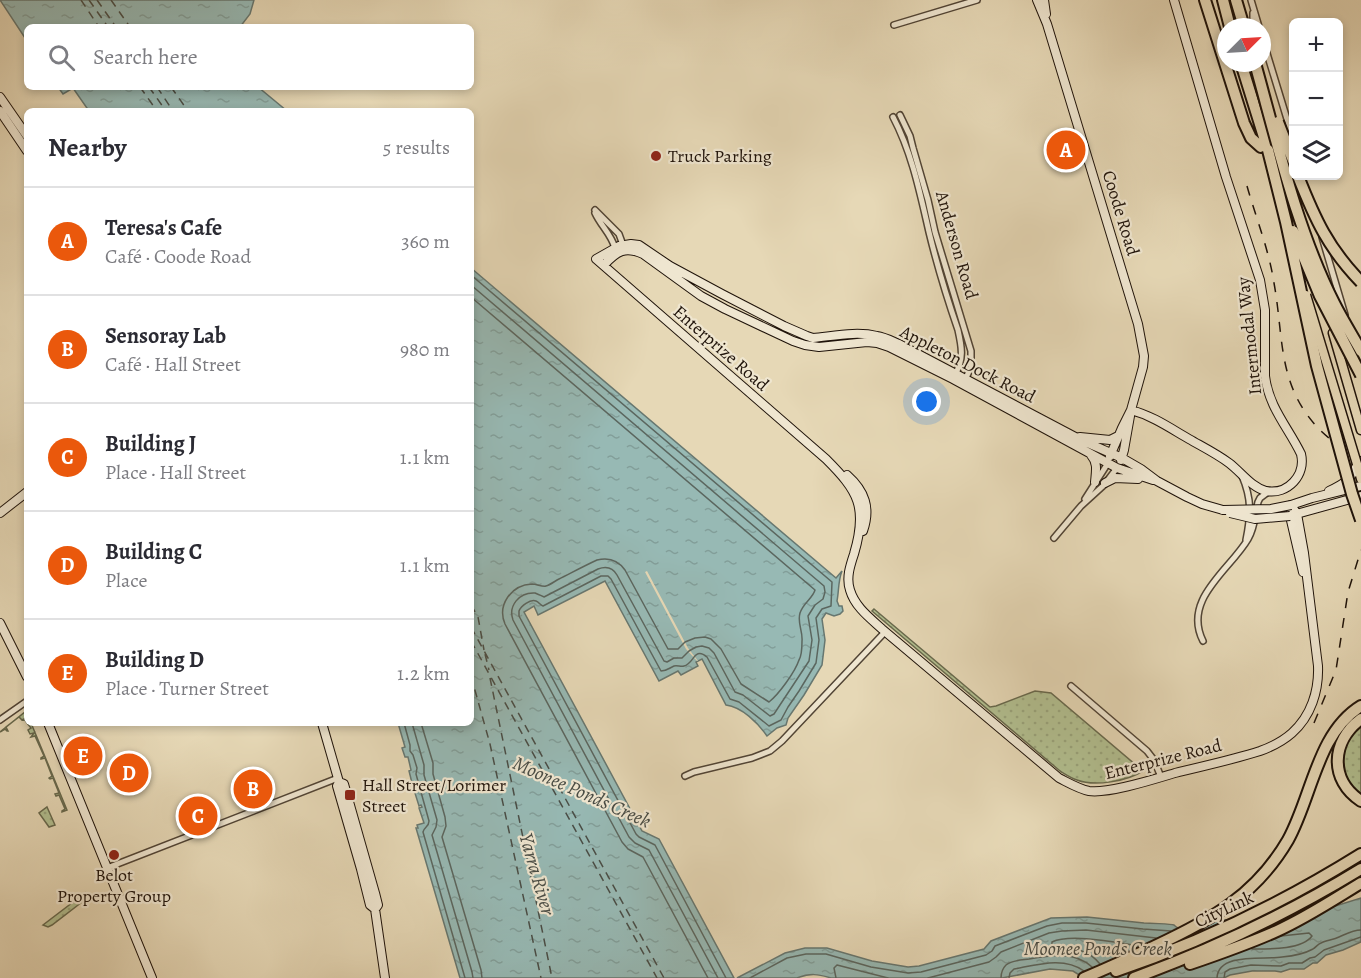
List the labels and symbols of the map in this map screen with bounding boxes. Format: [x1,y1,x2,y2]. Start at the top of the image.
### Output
north arrow [1217,18,1271,72]
pin: A [1046,128,1086,172]
place label: Truck Parking [668,144,772,168]
marker: Truck Parking [649,149,663,163]
street label: Coode Road [1097,168,1145,259]
street label: Anderson Road [930,187,984,302]
street label: Intermodal Way [1231,275,1267,396]
street label: Enterprize Road [668,300,774,397]
street label: Appleton Dock Road [895,319,1040,409]
your location [912,387,941,416]
street label: Enterprize Road [1102,733,1224,785]
pin: E [64,734,103,778]
water label: Moonee Ponds Creek [509,749,655,835]
pin: D [110,750,148,796]
pin: B [234,766,272,812]
place label: Hall Street/Lorimer Street [362,773,506,818]
marker: Hall Street/Lorimer Street [343,788,357,802]
pin: C [178,794,218,838]
water label: Yarra River [512,830,562,919]
marker: Belot Property Group [107,848,121,862]
place label: Belot Property Group [57,863,171,908]
street label: CityLink [1191,885,1257,933]
water label: Moonee Ponds Creek [1024,935,1172,962]

